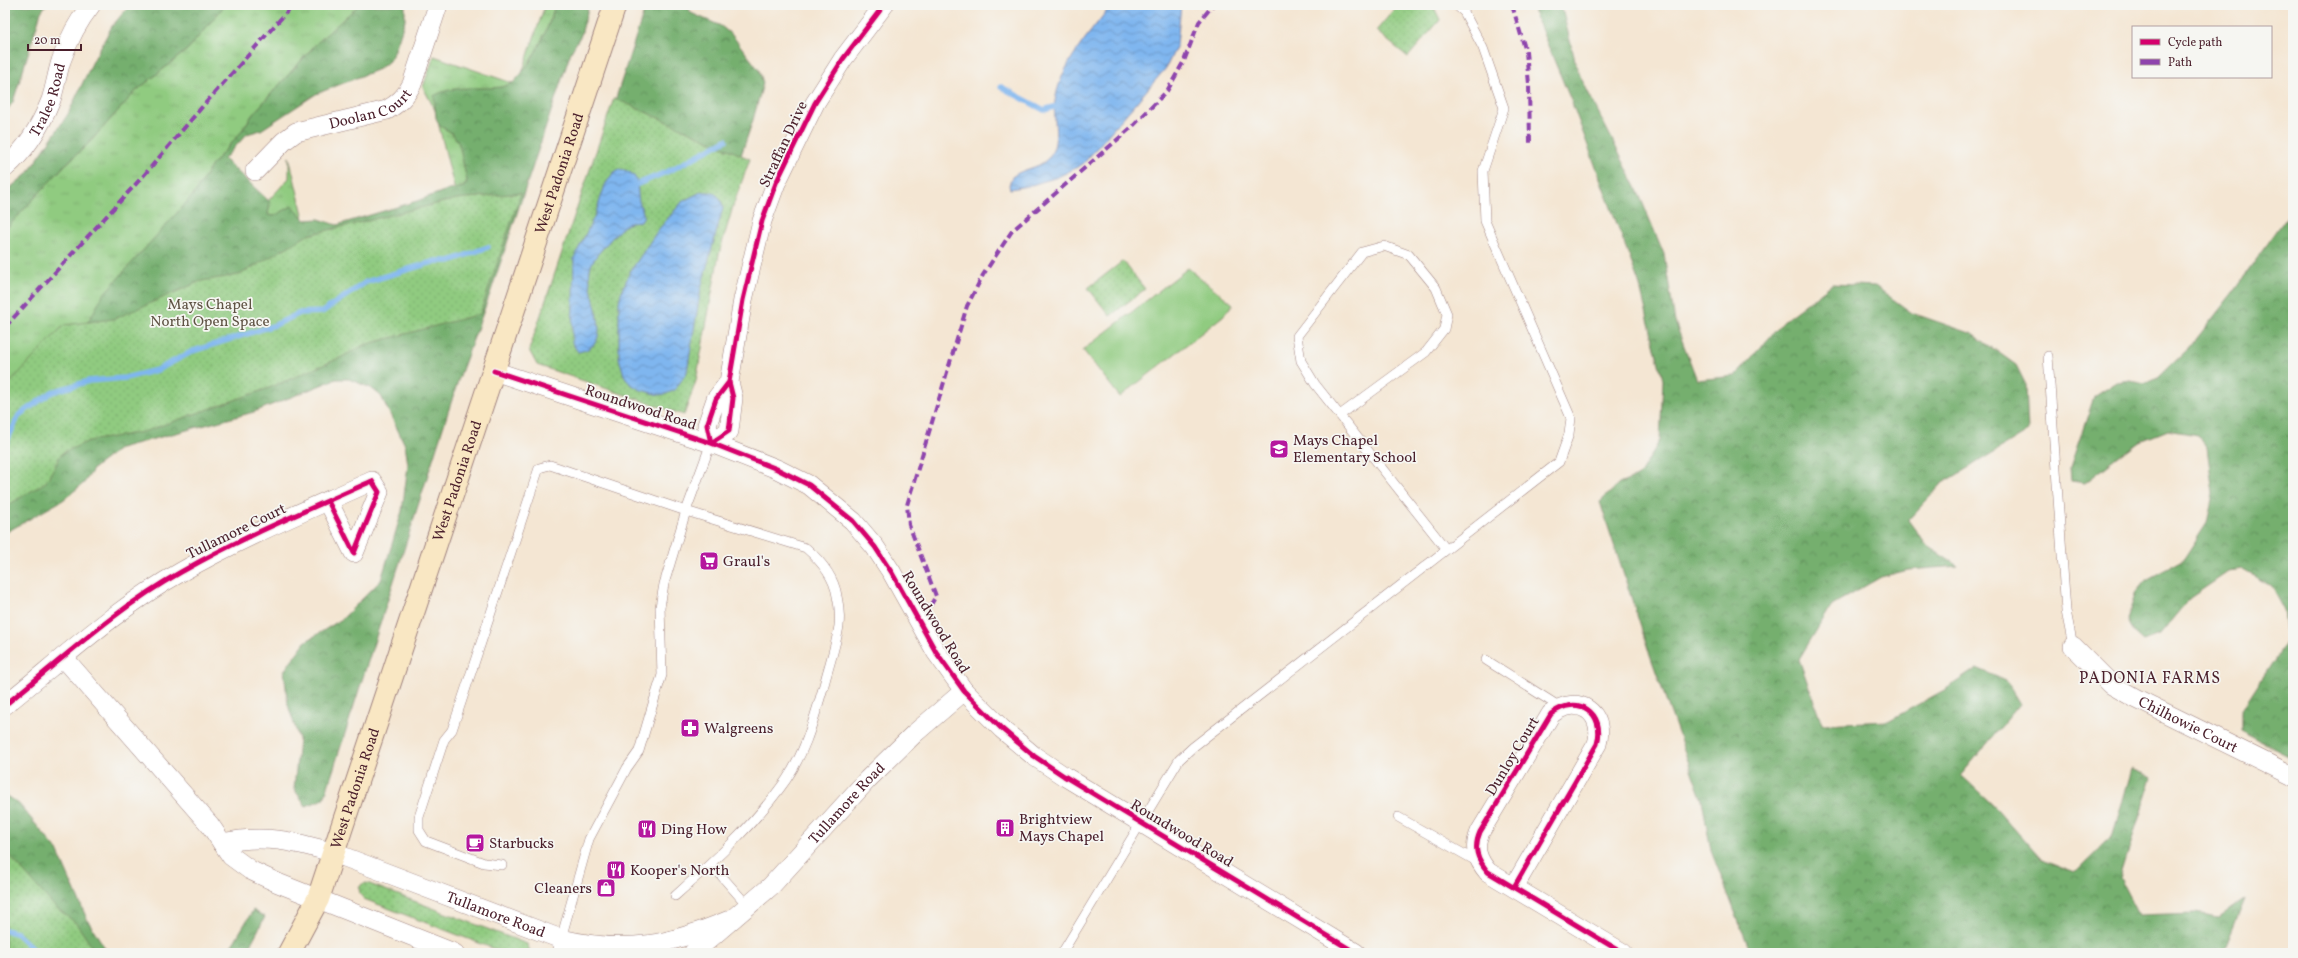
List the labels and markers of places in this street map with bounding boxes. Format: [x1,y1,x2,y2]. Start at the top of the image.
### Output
place label: Mays Chapel Elementary School [1293,431,1416,469]
school or university icon: Mays Chapel Elementary School [1268,438,1290,460]
supermarket icon: Graul's [698,550,720,572]
place label: Graul's [723,552,770,573]
pharmacy icon: Walgreens [679,717,701,739]
place label: Walgreens [704,719,774,740]
place label: Brightview Mays Chapel [1019,810,1104,848]
building icon: Brightview Mays Chapel [994,817,1016,839]
restaurant icon: Ding How [636,818,658,840]
place label: Ding How [661,820,727,841]
cafe icon: Starbucks [464,832,486,854]
place label: Starbucks [489,834,554,855]
restaurant icon: Kooper's North [605,859,627,881]
place label: Kooper's North [630,861,730,882]
shop icon: Cleaners [595,877,617,899]
place label: Cleaners [534,879,592,900]

